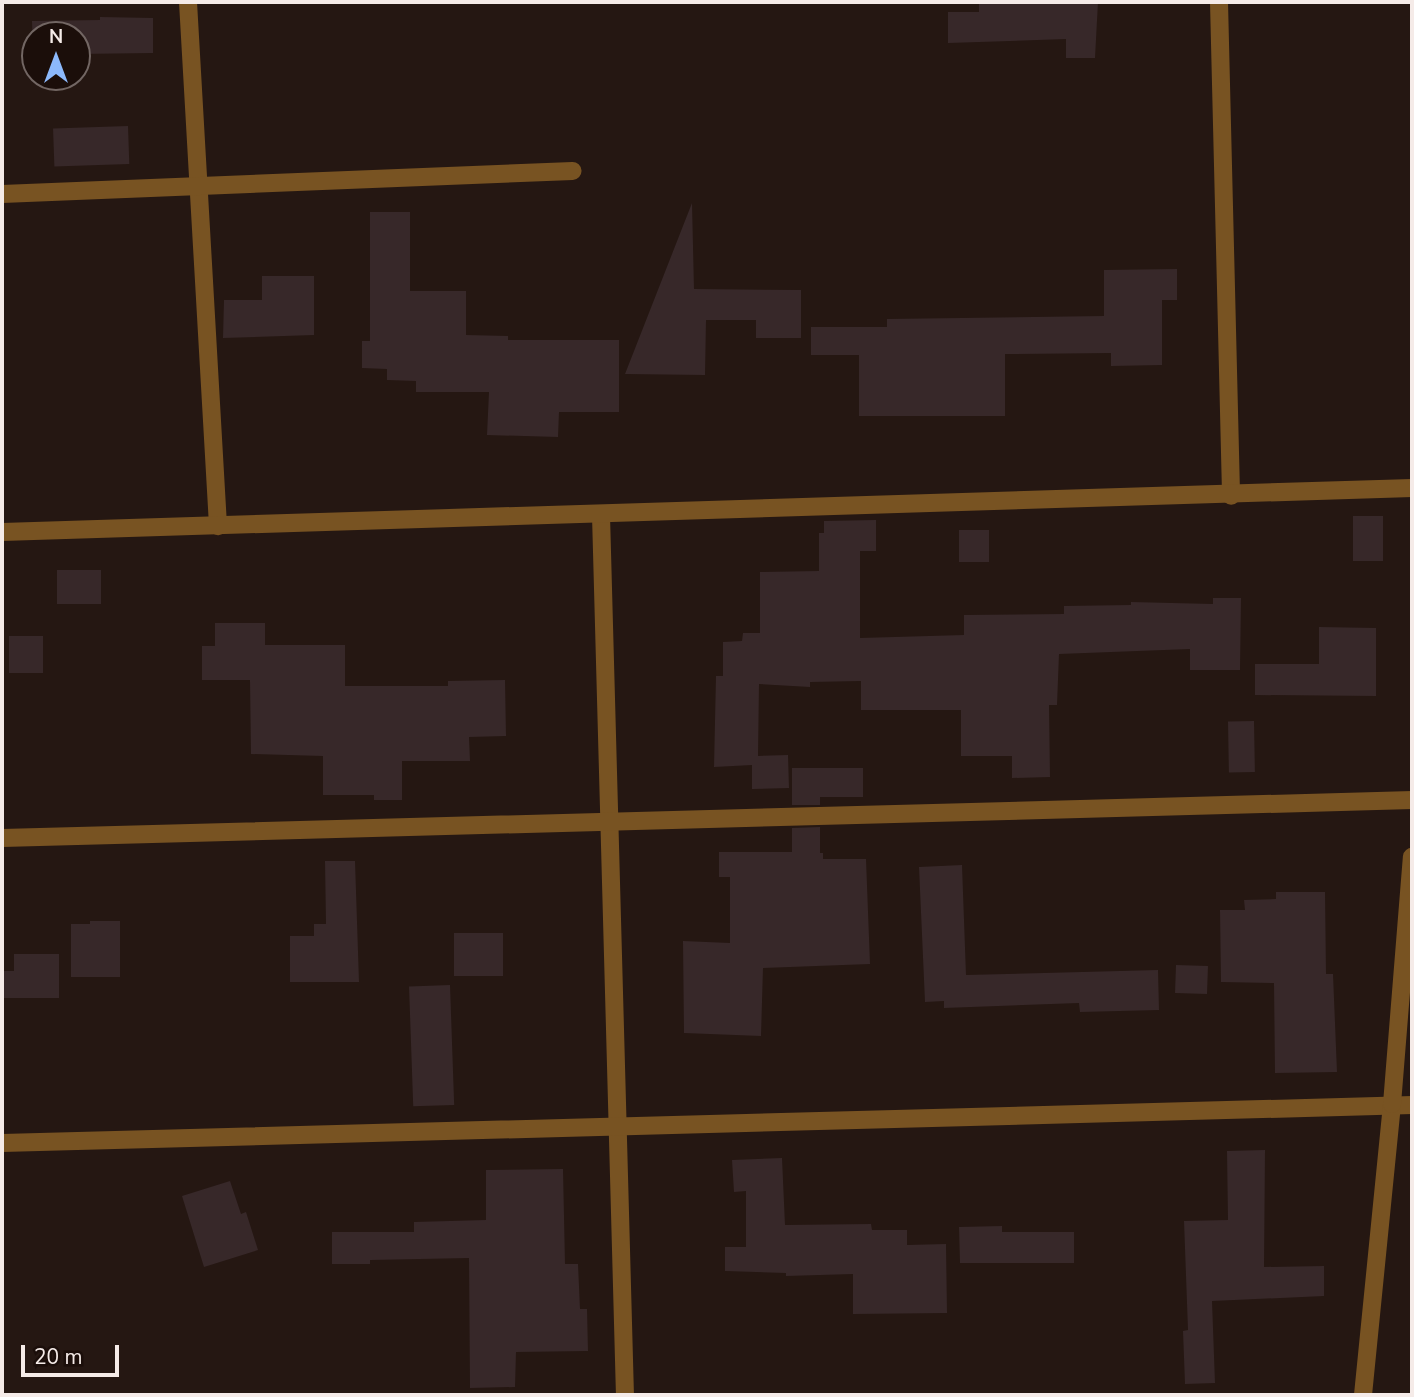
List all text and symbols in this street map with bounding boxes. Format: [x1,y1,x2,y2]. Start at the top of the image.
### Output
north arrow [21,21,91,91]
text: N [49,24,63,50]
scale bar [24,1330,122,1374]
text: 20 m [34,1343,83,1371]

